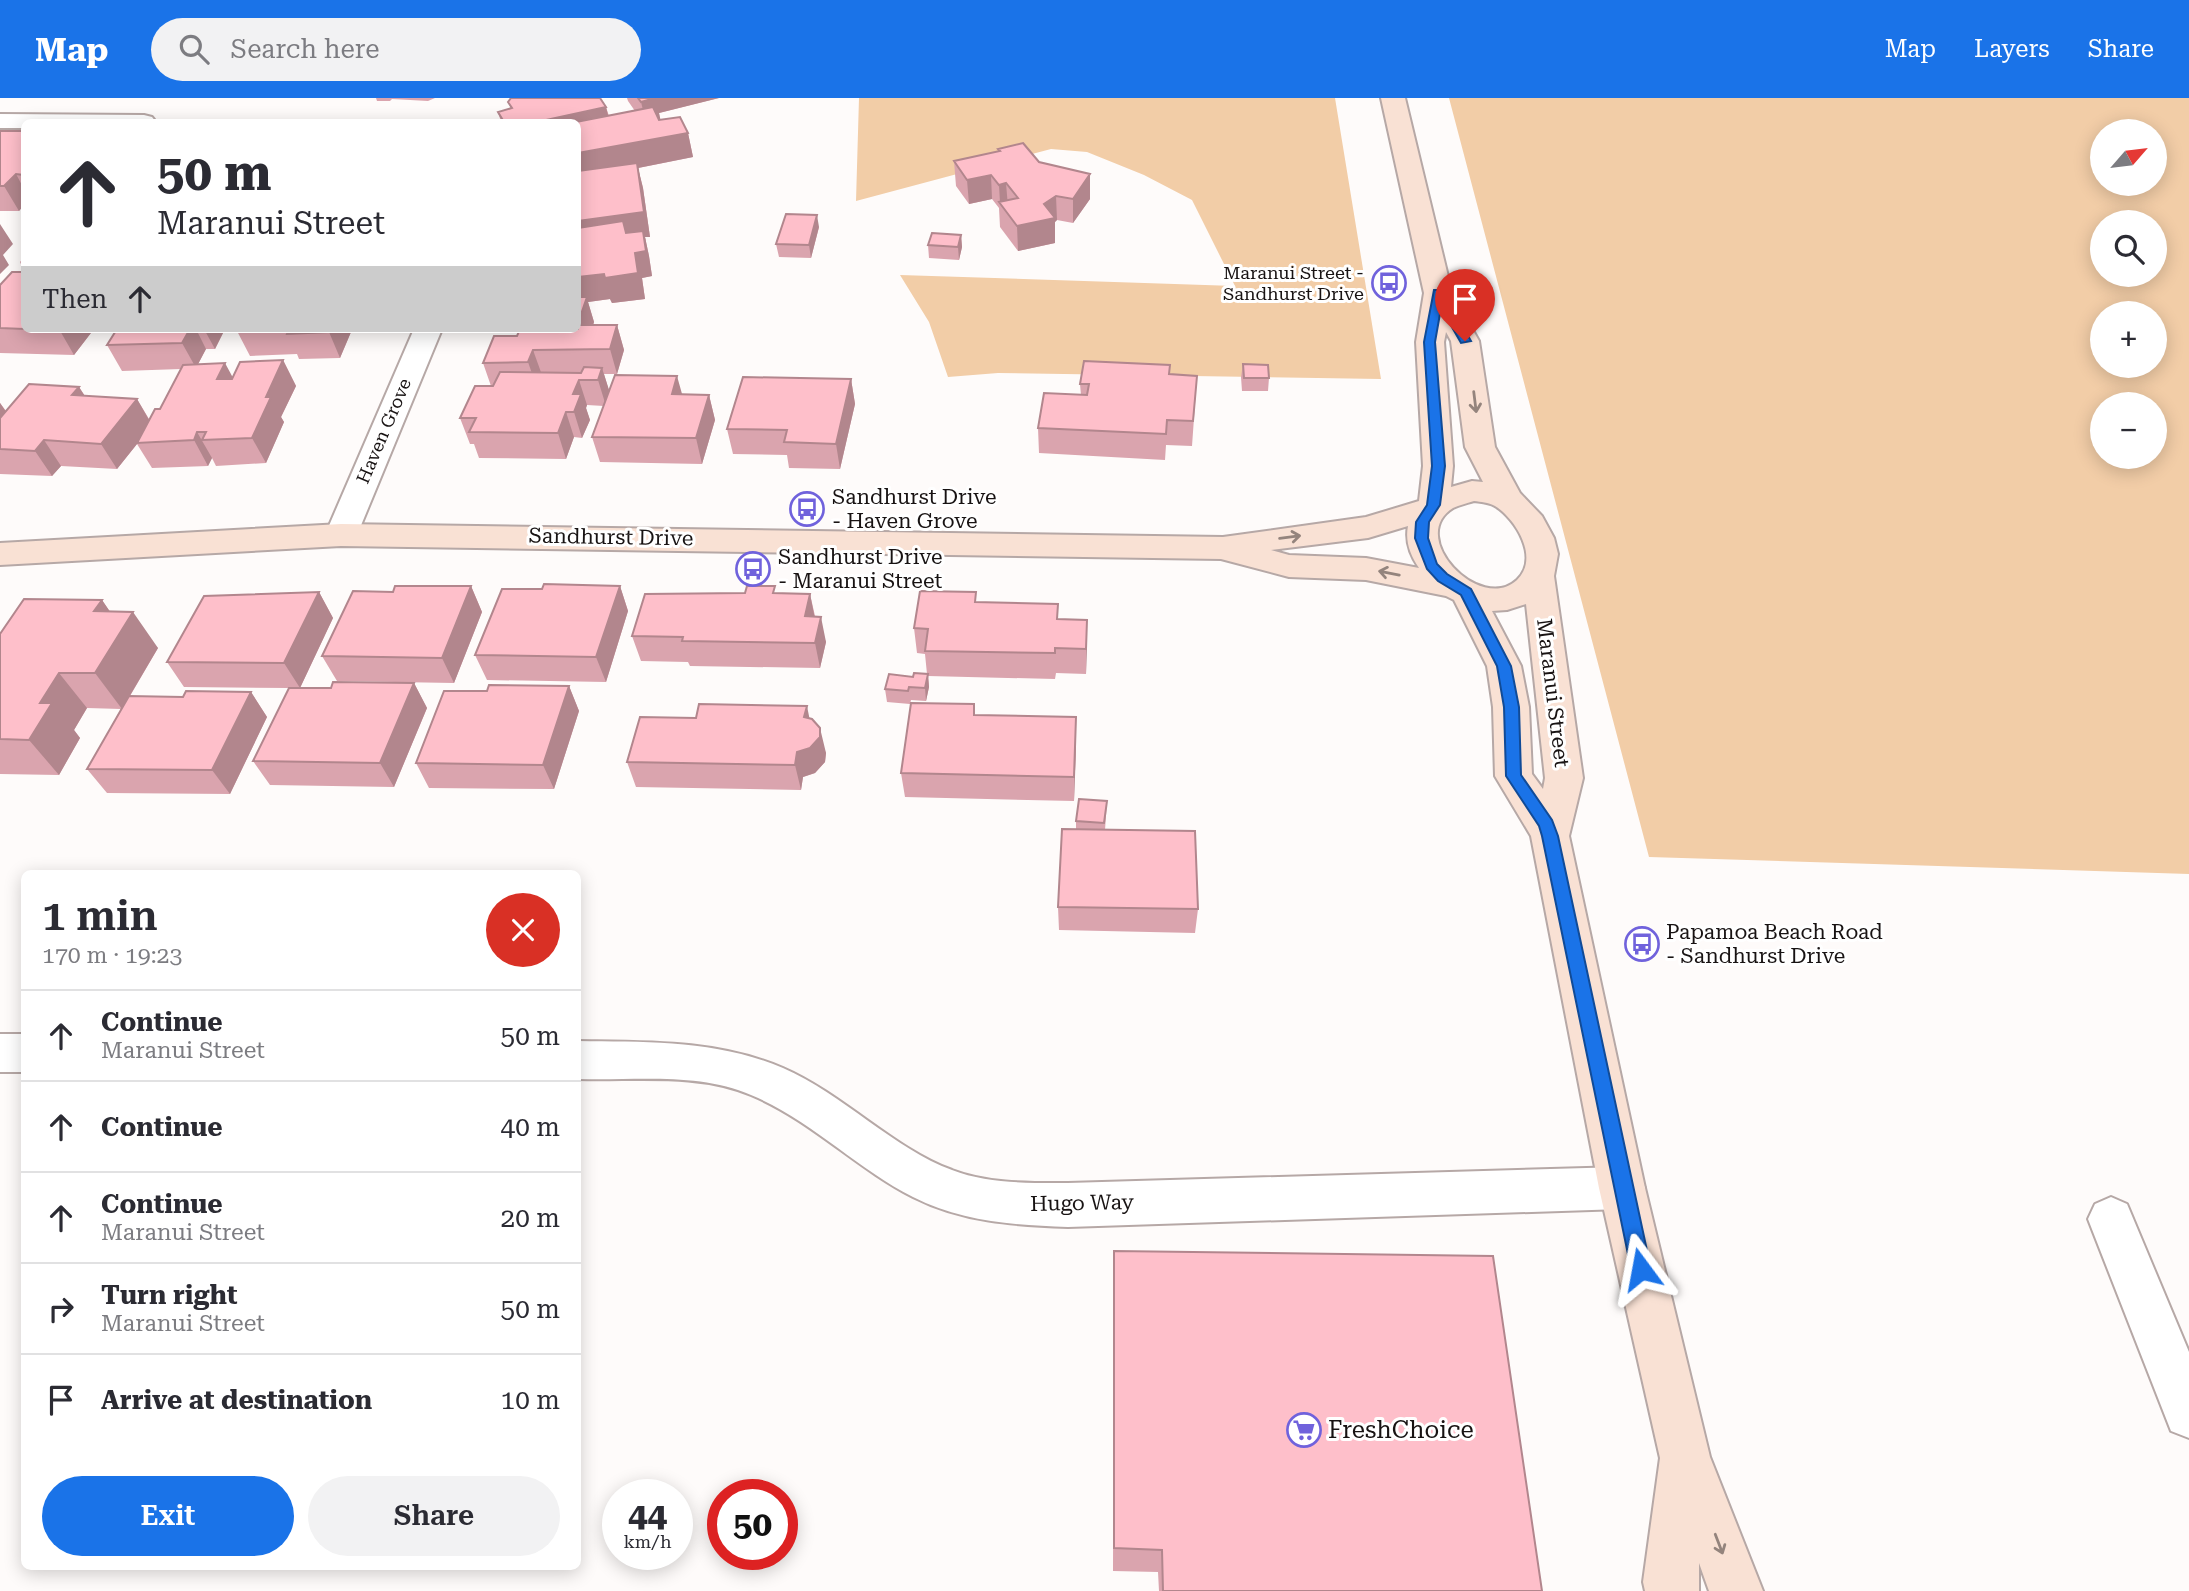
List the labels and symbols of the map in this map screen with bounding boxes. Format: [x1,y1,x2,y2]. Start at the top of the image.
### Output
north arrow [2090,119,2166,196]
place label: Maranui Street - Sandhurst Drive [1223,262,1364,304]
bus stop icon: Maranui Street - Sandhurst Drive [1370,264,1408,302]
pin [1435,269,1495,341]
street label: Haven Grove [352,375,415,487]
one-way arrow [1468,390,1481,413]
place label: Sandhurst Drive - Haven Grove [832,485,997,533]
bus stop icon: Sandhurst Drive - Haven Grove [788,490,826,528]
street label: Sandhurst Drive [528,524,694,550]
one-way arrow [1279,530,1301,543]
place label: Sandhurst Drive - Maranui Street [778,545,943,593]
bus stop icon: Sandhurst Drive - Maranui Street [734,550,772,588]
one-way arrow [1378,566,1401,580]
street label: Maranui Street [1532,617,1574,769]
place label: Papamoa Beach Road - Sandhurst Drive [1666,920,1883,968]
bus stop icon: Papamoa Beach Road - Sandhurst Drive [1623,925,1661,963]
street label: Hugo Way [1030,1190,1135,1216]
position arrow [1604,1232,1678,1306]
supermarket icon: FreshChoice [1285,1411,1323,1449]
place label: FreshChoice [1328,1416,1474,1444]
speed limit sign: 50 [707,1479,798,1570]
one-way arrow [1714,1532,1727,1554]

